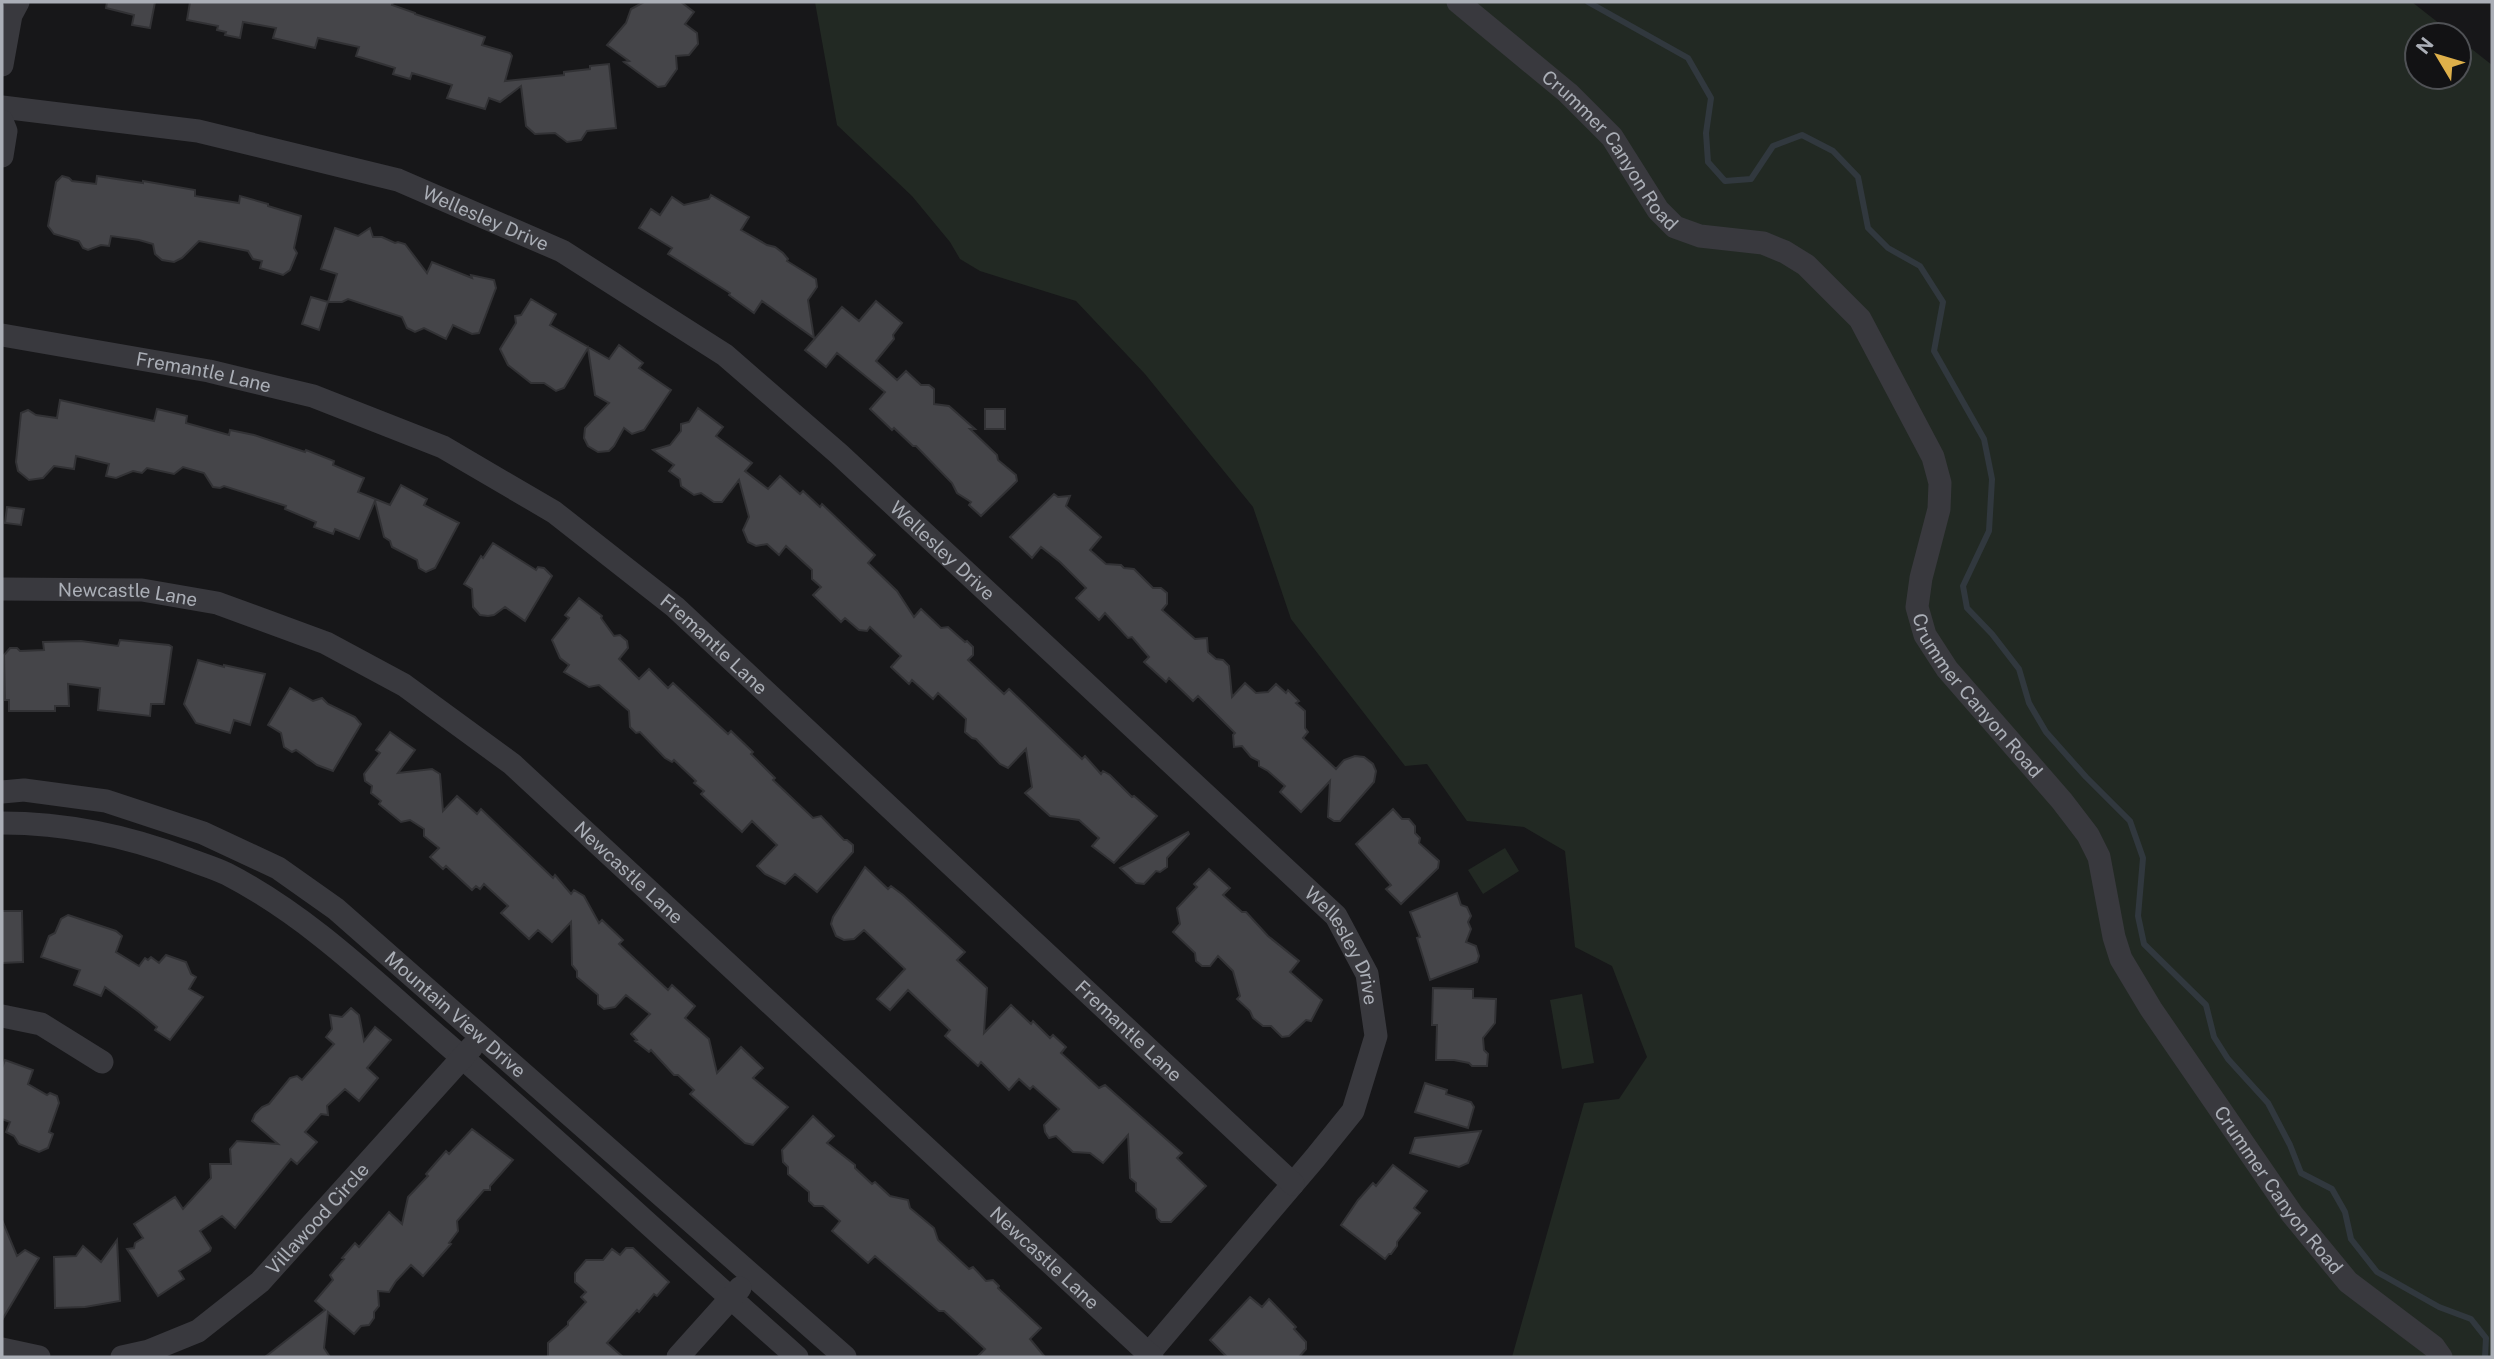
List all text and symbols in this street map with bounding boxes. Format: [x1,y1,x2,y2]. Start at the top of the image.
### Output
north arrow [2403,21,2473,91]
text: N [2411,33,2438,58]
street label: Crummer Canyon Road [1538,65,1683,235]
street label: Wellesley Drive [419,181,552,255]
street label: Fremantle Lane [134,347,274,397]
street label: Wellesley Drive [886,496,1000,604]
street label: Newcastle Lane [58,578,199,610]
street label: Fremantle Lane [656,589,772,699]
street label: Crummer Canyon Road [1908,611,2047,782]
street label: Newcastle Lane [570,817,688,928]
street label: Wellesley Drive [1300,882,1382,1006]
street label: Mountain View Drive [381,946,530,1082]
street label: Fremantle Lane [1071,976,1187,1086]
street label: Crummer Canyon Road [2210,1102,2348,1278]
street label: Villawood Circle [261,1158,373,1279]
street label: Newcastle Lane [986,1202,1104,1313]

